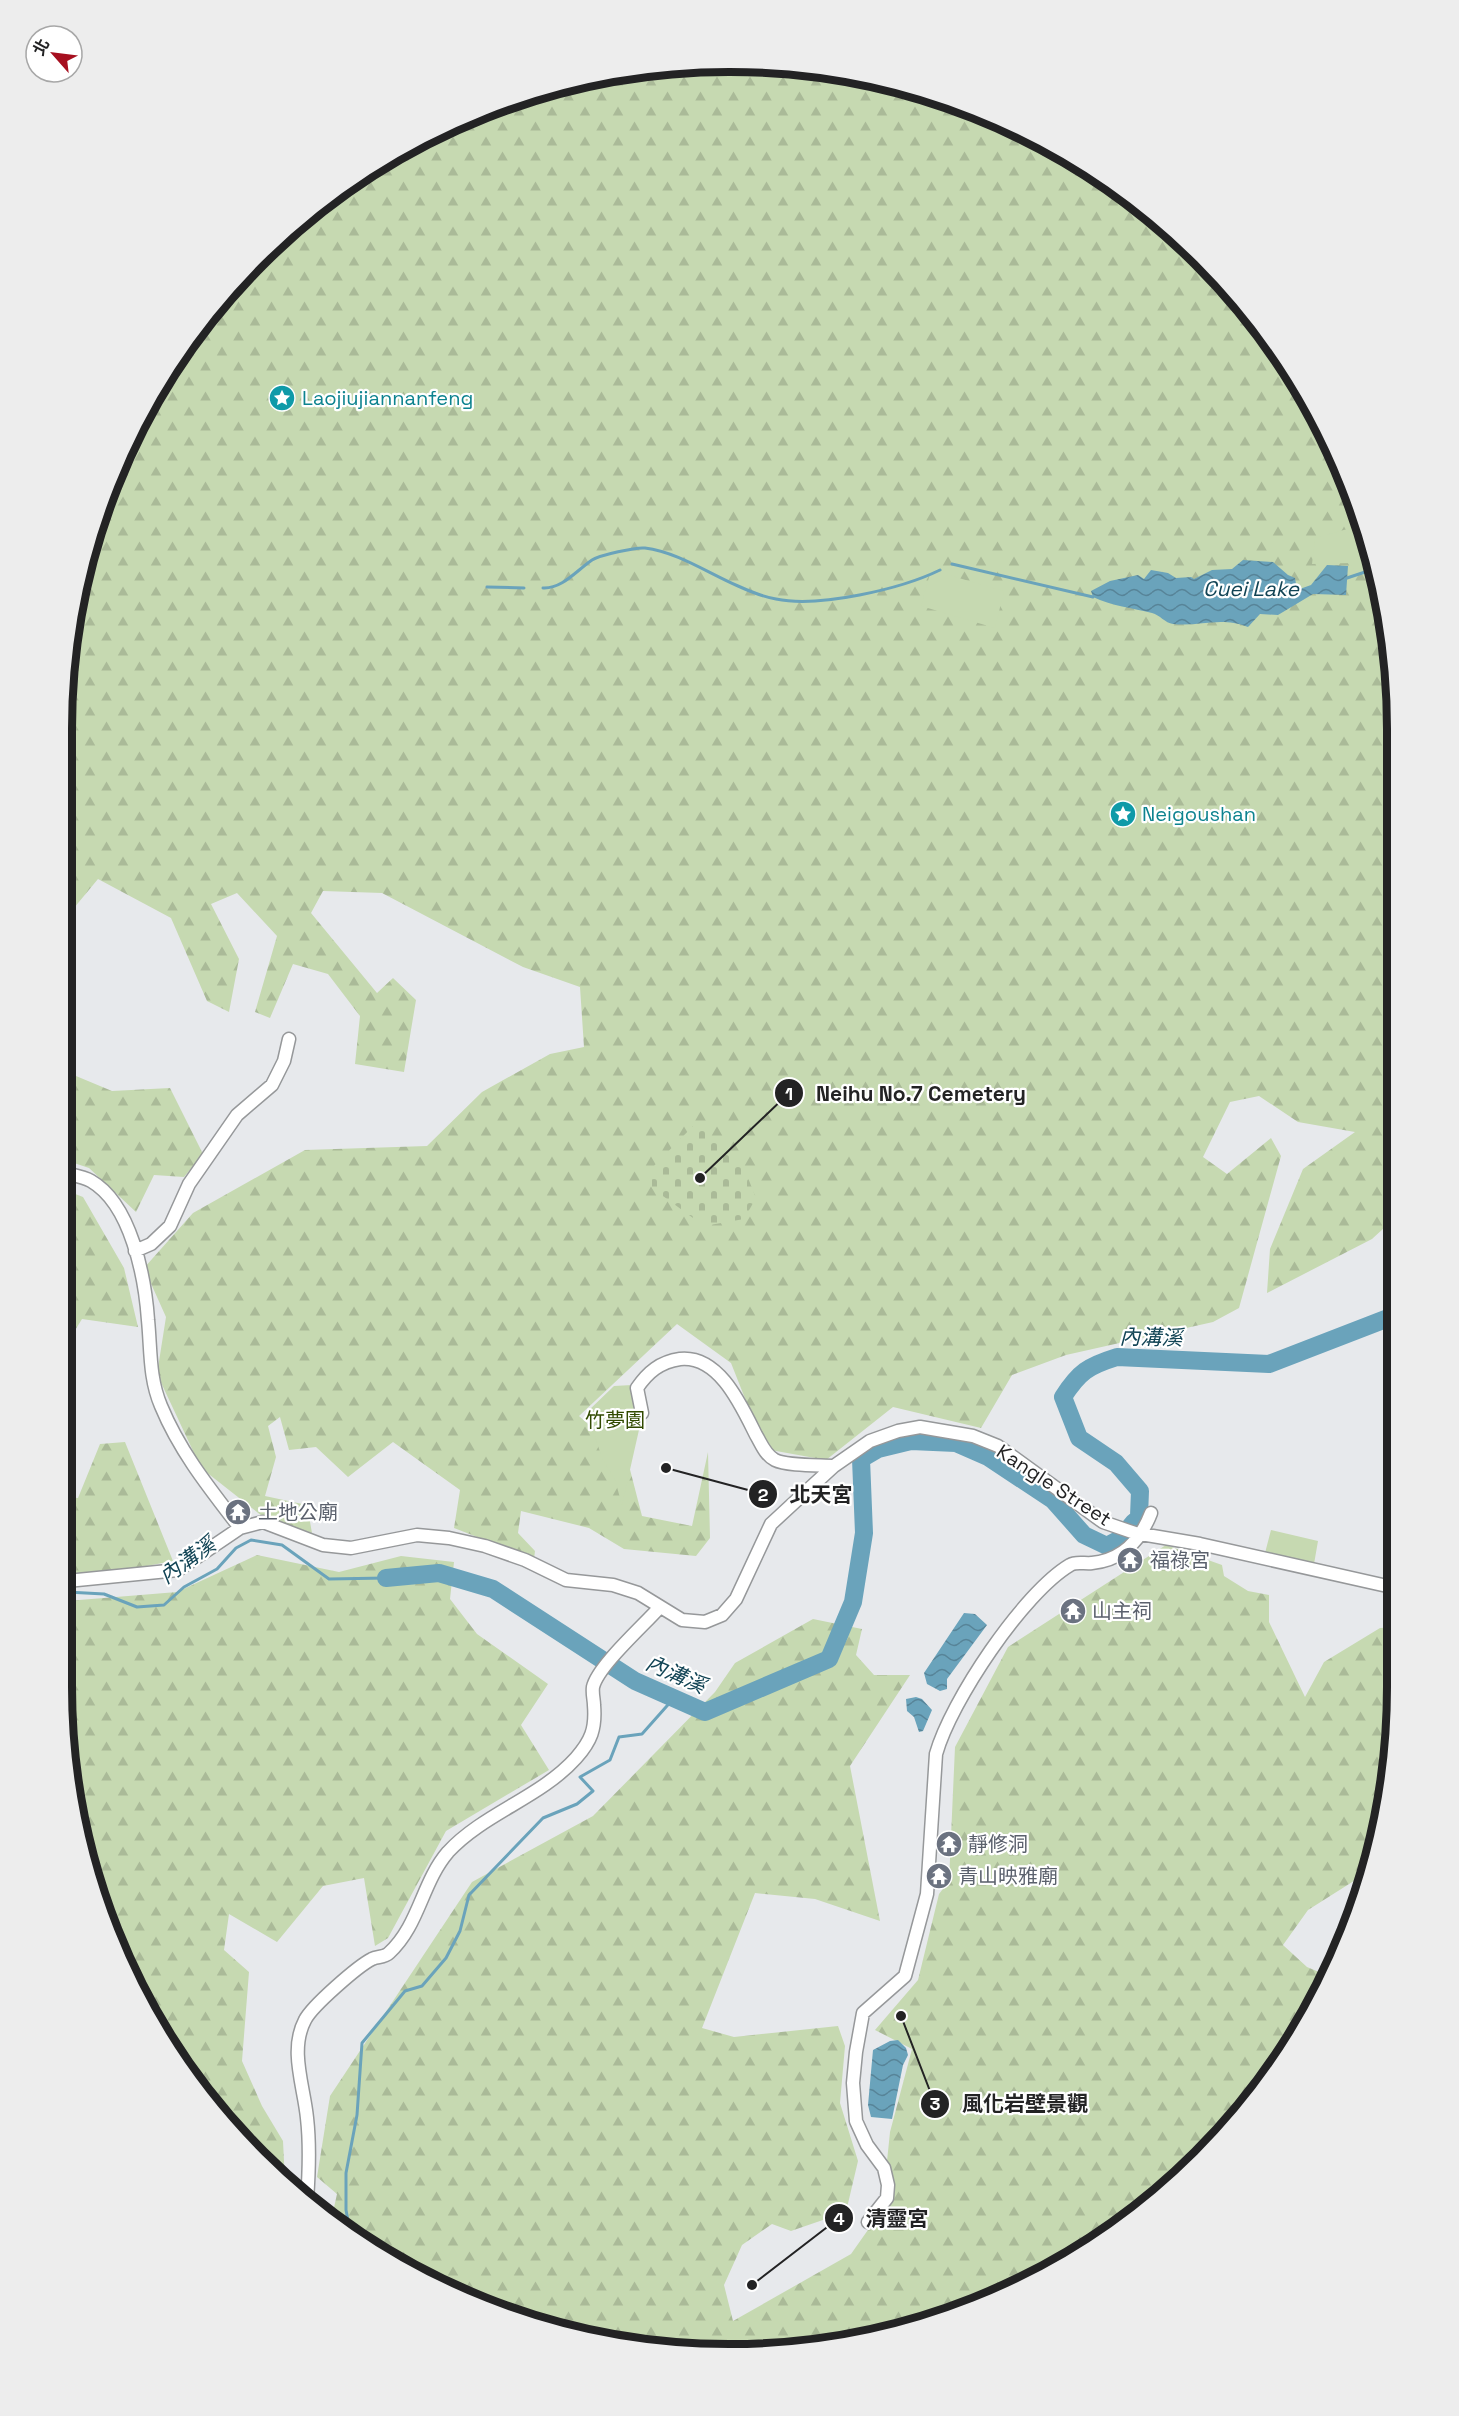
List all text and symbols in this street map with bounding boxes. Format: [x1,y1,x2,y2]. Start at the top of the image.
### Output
north arrow [24,24,84,84]
text: 北 [28,35,54,59]
place icon: Laojiujiannanfeng [267,383,297,413]
place label: Laojiujiannanfeng [302,385,473,411]
water label: Cuei Lake [1203,575,1301,602]
place icon: Neigoushan [1108,799,1138,829]
place label: Neigoushan [1142,801,1256,827]
callout: Neihu No.7 Cemetery [774,1074,1038,1113]
text: Neihu No.7 Cemetery [816,1080,1026,1107]
text: 1 [785,1082,793,1105]
water label: 內溝溪 [1119,1323,1186,1351]
park label: 竹夢園 [585,1407,645,1433]
street label: Kangle Street [992,1438,1116,1532]
callout: 北天宮 [748,1475,865,1514]
text: 北天宮 [790,1481,853,1508]
text: 2 [758,1483,769,1506]
temple icon: 土地公廟 [223,1497,253,1527]
place label: 土地公廟 [258,1499,338,1525]
water label: 內溝溪 [154,1529,223,1589]
temple icon: 福祿宮 [1115,1545,1145,1575]
place label: 福祿宮 [1150,1547,1210,1573]
temple icon: 山主祠 [1058,1596,1088,1626]
place label: 山主祠 [1092,1598,1152,1624]
water label: 內溝溪 [642,1649,713,1700]
temple icon: 靜修洞 [934,1829,964,1859]
place label: 靜修洞 [968,1831,1028,1857]
temple icon: 青山映雅廟 [924,1861,954,1891]
place label: 青山映雅廟 [958,1863,1058,1889]
callout: 風化岩壁景觀 [920,2084,1100,2123]
text: 風化岩壁景觀 [962,2090,1088,2117]
text: 3 [930,2092,941,2115]
callout: 清靈宮 [824,2199,941,2238]
text: 清靈宮 [866,2205,929,2232]
text: 4 [833,2207,845,2230]

